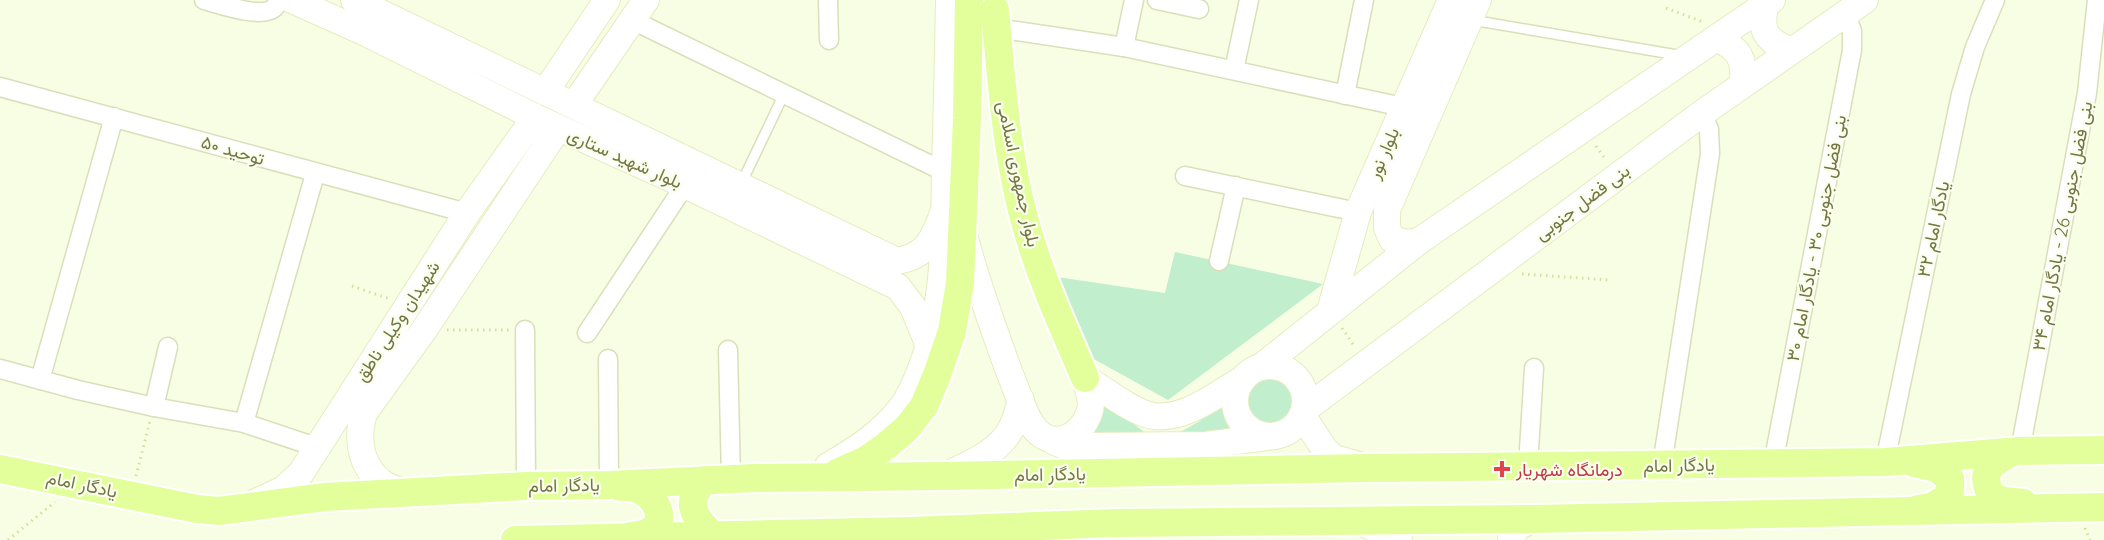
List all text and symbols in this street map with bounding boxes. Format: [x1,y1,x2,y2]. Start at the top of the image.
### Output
street label: بلوار جمهوری اسلامی [992,99,1046,249]
street label: بنی فضل جنوبی 26 - یادگار امام ۳۴ [2027,99,2098,353]
street label: بنی فضل جنوبی ۳۰ - یادگار امام ۳۰ [1781,113,1852,363]
street label: بلوار شهید ستاری [564,122,686,194]
street label: بلوار نور [1362,124,1404,183]
street label: توحید ۵۰ [199,130,267,170]
street label: بنی فضل جنوبی [1530,159,1634,245]
street label: یادگار امام ۳۲ [1912,179,1955,279]
street label: شهیدان وکیلی ناطق [349,256,445,386]
street label: یادگار امام [1643,453,1715,478]
place label: درمانگاه شهریار [1515,458,1623,481]
marker: درمانگاه شهریار [1493,460,1511,478]
street label: یادگار امام [1014,462,1086,487]
street label: یادگار امام [44,465,119,504]
street label: یادگار امام [528,473,600,498]

